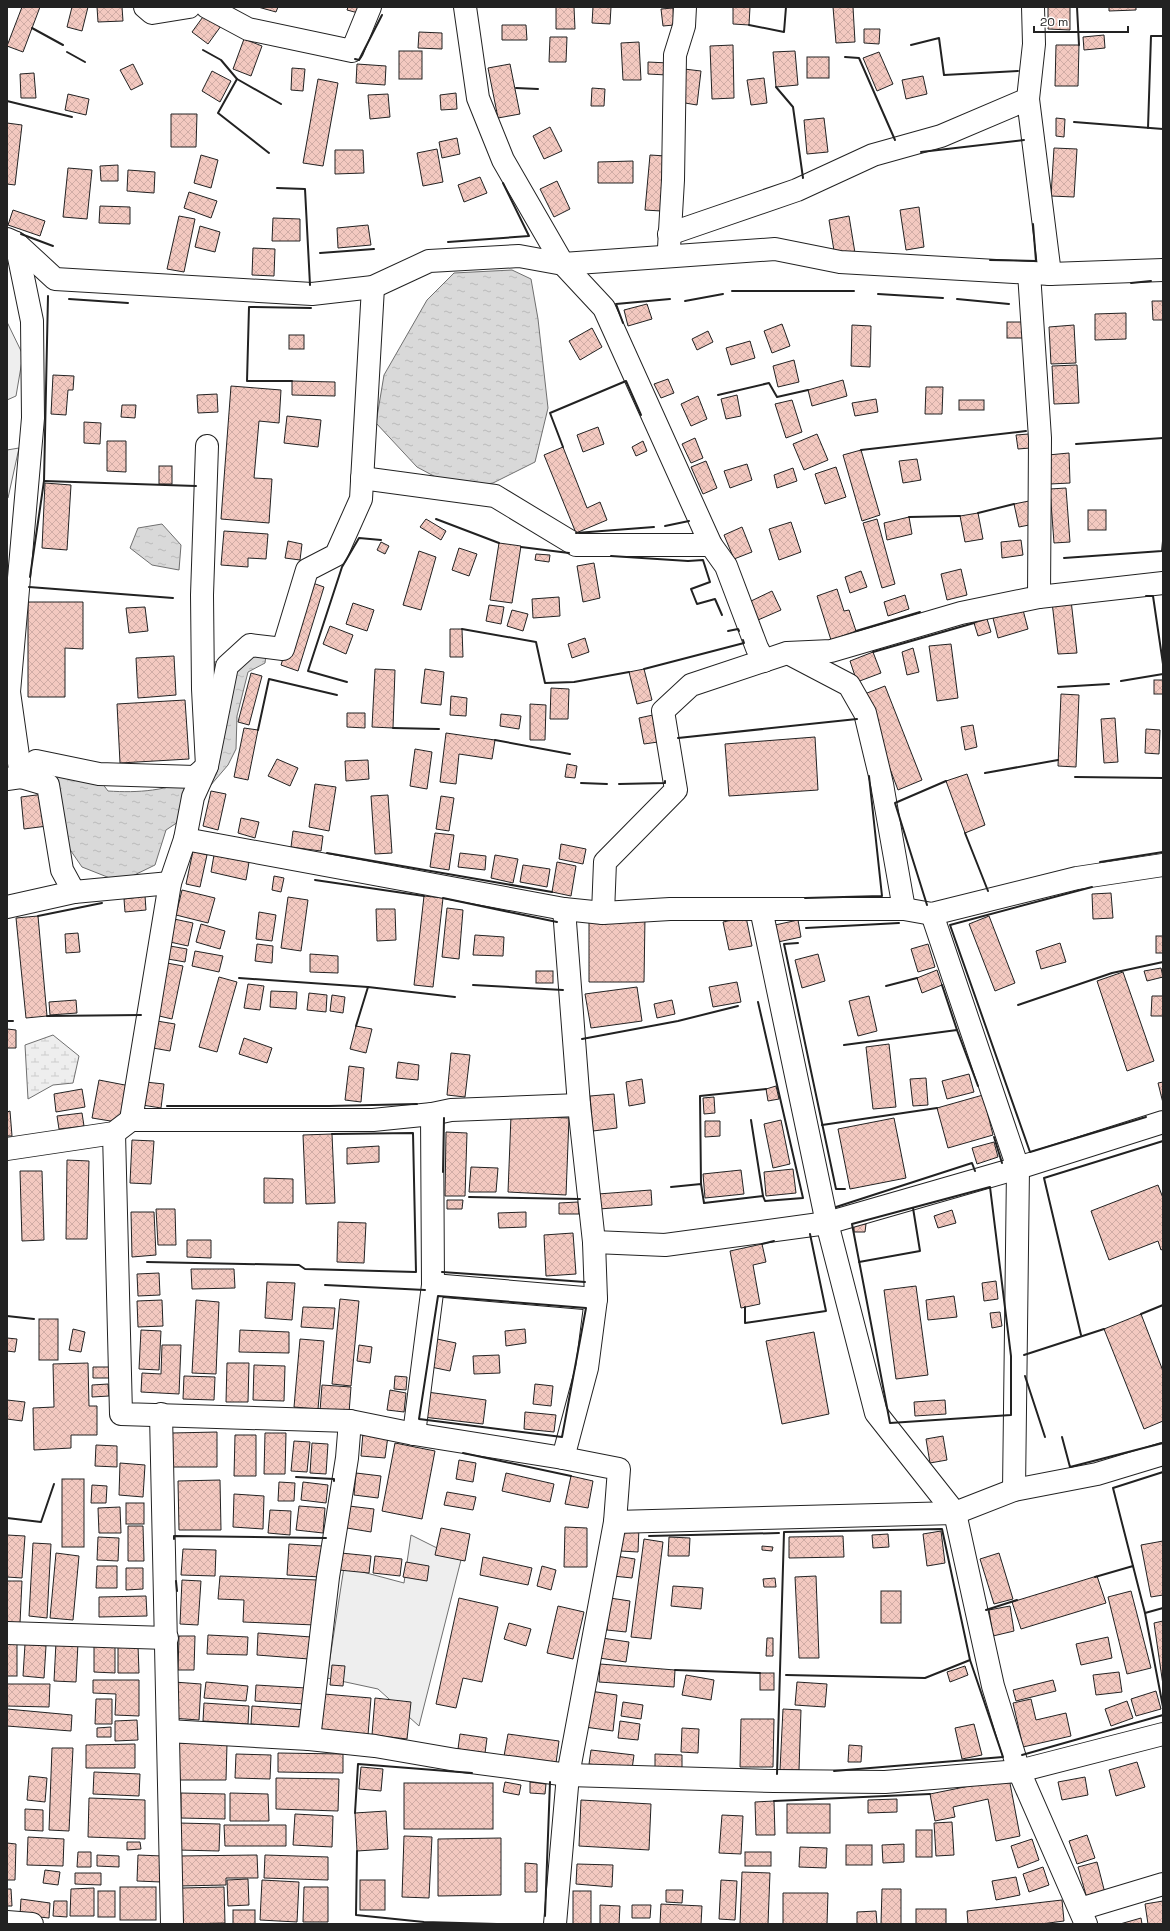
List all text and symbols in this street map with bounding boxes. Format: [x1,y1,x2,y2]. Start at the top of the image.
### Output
scale bar [1034,8,1128,34]
text: 20 m [1040,14,1068,30]

